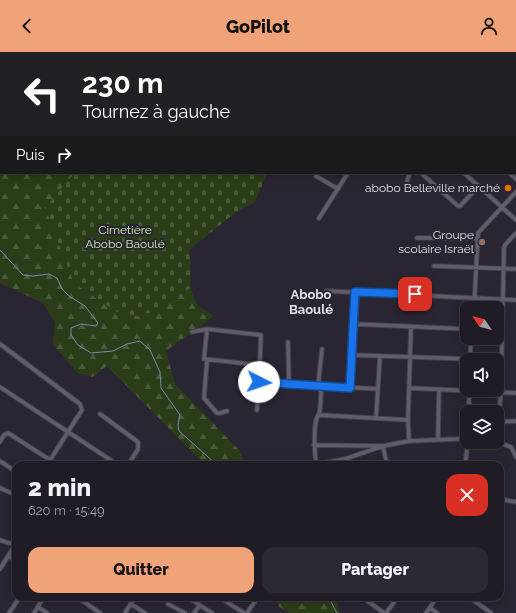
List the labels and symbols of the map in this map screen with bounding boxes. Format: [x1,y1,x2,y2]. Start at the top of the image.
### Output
place label: abobo Belleville marché [365,181,500,195]
marker: abobo Belleville marché [503,183,513,193]
park label: Cimetière Abobo Baoulé [85,223,165,251]
place label: Groupe scolaire Israël [398,228,475,256]
marker: Groupe scolaire Israël [477,237,487,247]
pin [398,277,432,311]
district label: Abobo Baoulé [289,287,333,317]
north arrow [460,301,504,345]
position arrow [238,361,280,403]

